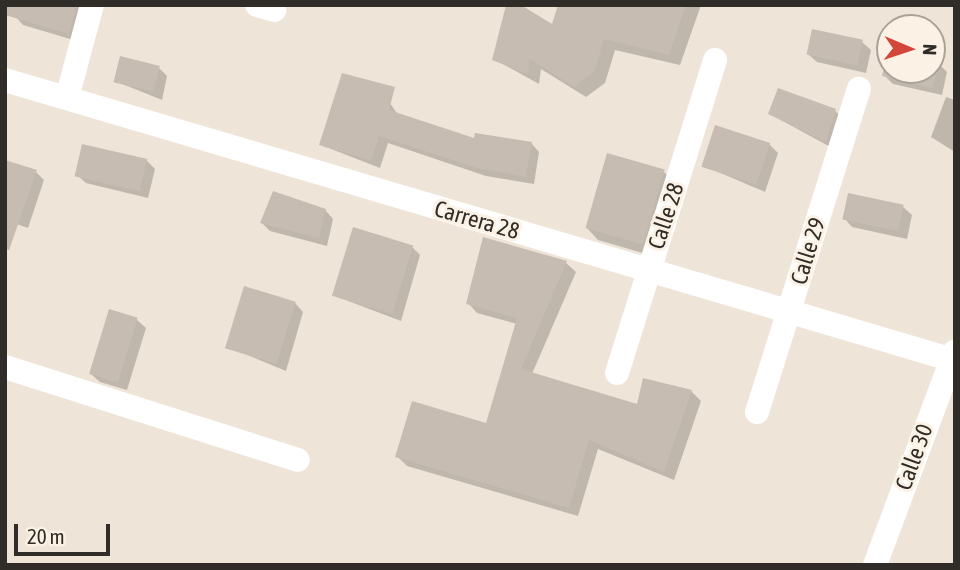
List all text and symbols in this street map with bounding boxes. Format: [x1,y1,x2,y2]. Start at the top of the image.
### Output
north arrow [876,14,946,84]
text: N [919,44,941,56]
street label: Calle 28 [642,179,690,253]
street label: Carrera 28 [431,195,523,245]
street label: Calle 29 [785,214,831,288]
street label: Calle 30 [889,420,939,494]
scale bar [18,510,114,554]
text: 20 m [27,524,65,548]

